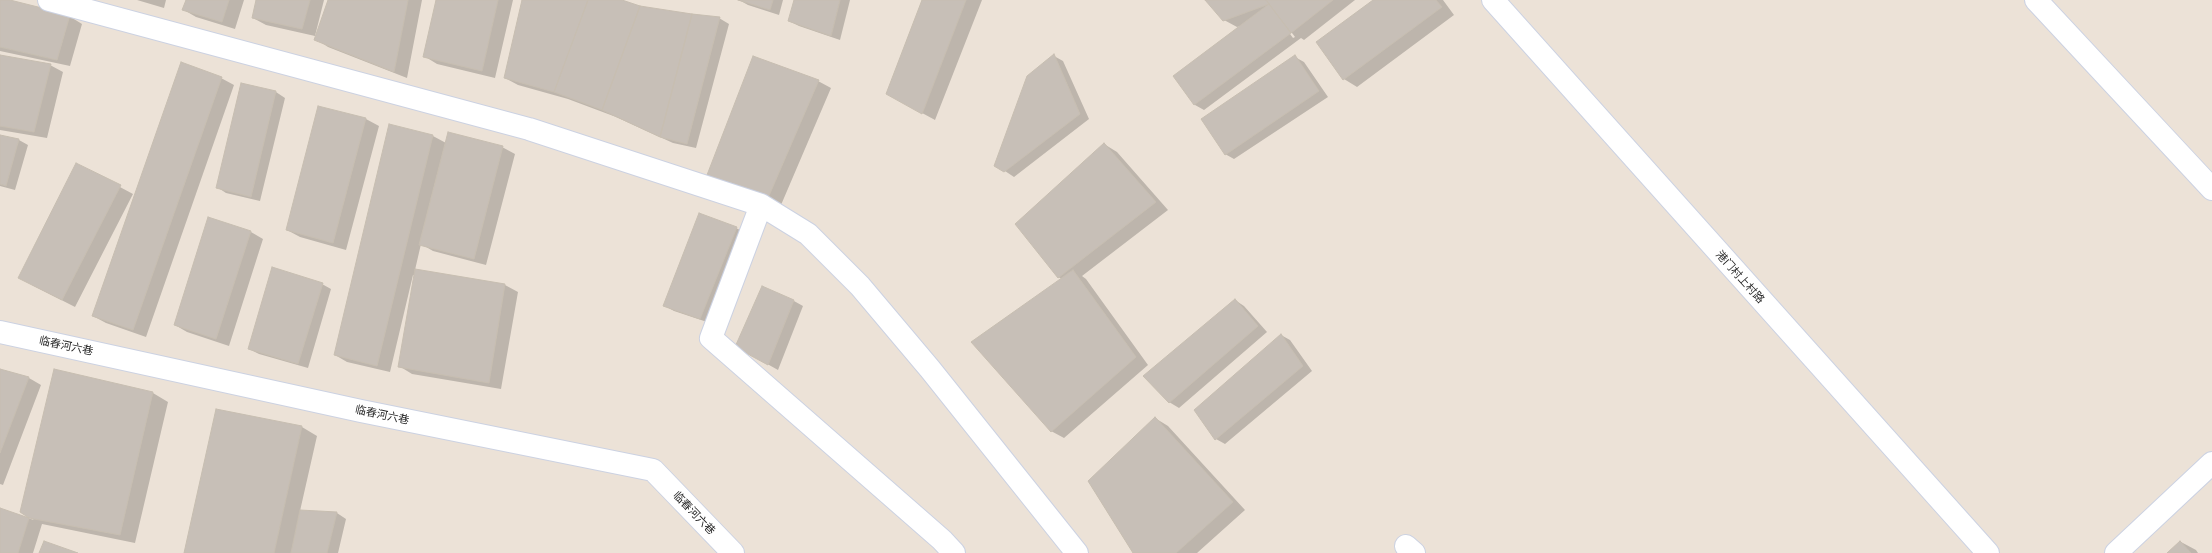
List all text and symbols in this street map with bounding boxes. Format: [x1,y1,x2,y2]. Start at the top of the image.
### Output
street label: 港门村上村路 [1713,248,1767,306]
street label: 临春河六巷 [38,334,94,358]
street label: 临春河六巷 [354,403,410,427]
street label: 临春河六巷 [670,489,718,537]

